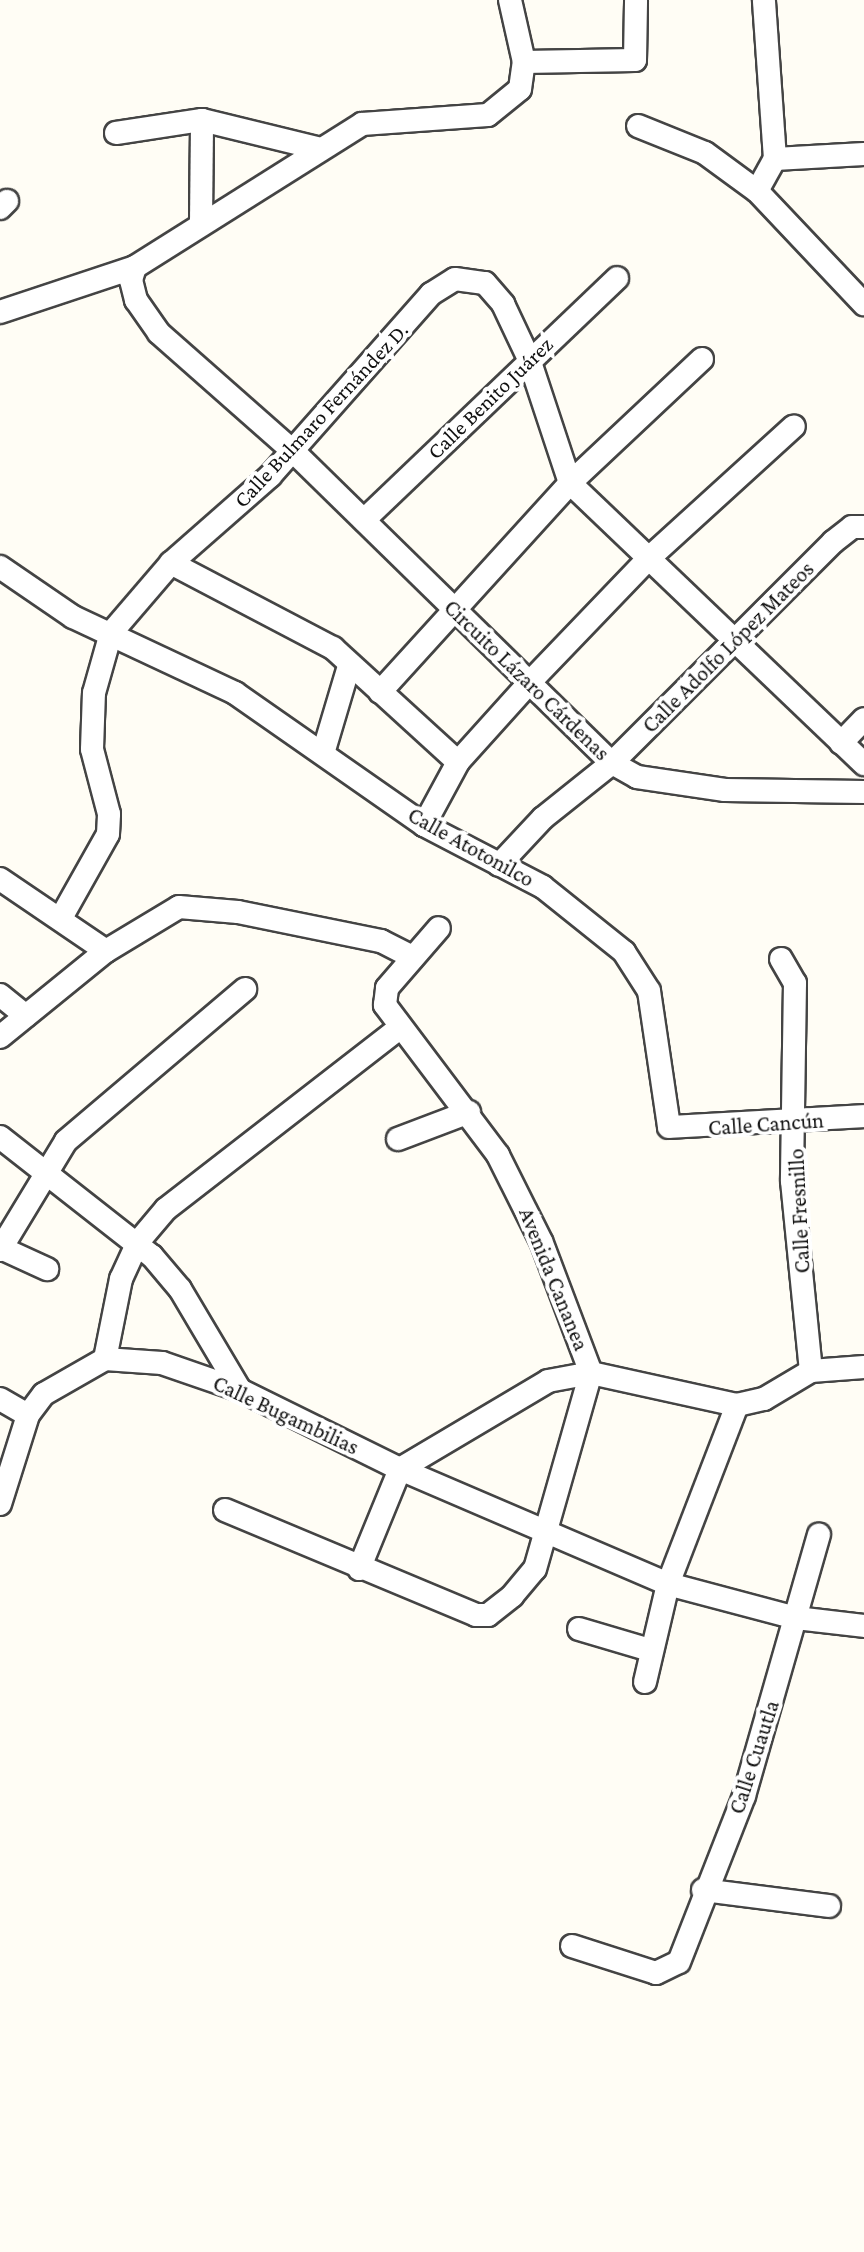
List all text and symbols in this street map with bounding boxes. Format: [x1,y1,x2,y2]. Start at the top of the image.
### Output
street label: Calle Bulmaro Fernández D. [228,317,414,513]
street label: Calle Benito Juárez [422,331,558,465]
street label: Calle Adolfo López Mateos [637,556,819,738]
street label: Circuito Lázaro Cárdenas [439,594,615,766]
street label: Calle Atotonilco [403,801,539,893]
street label: Calle Cancún [707,1107,825,1141]
street label: Calle Fresnillo [783,1148,815,1274]
street label: Avenida Cananea [513,1204,595,1354]
street label: Calle Bugambilias [209,1370,363,1460]
street label: Calle Cuautla [723,1697,785,1817]

